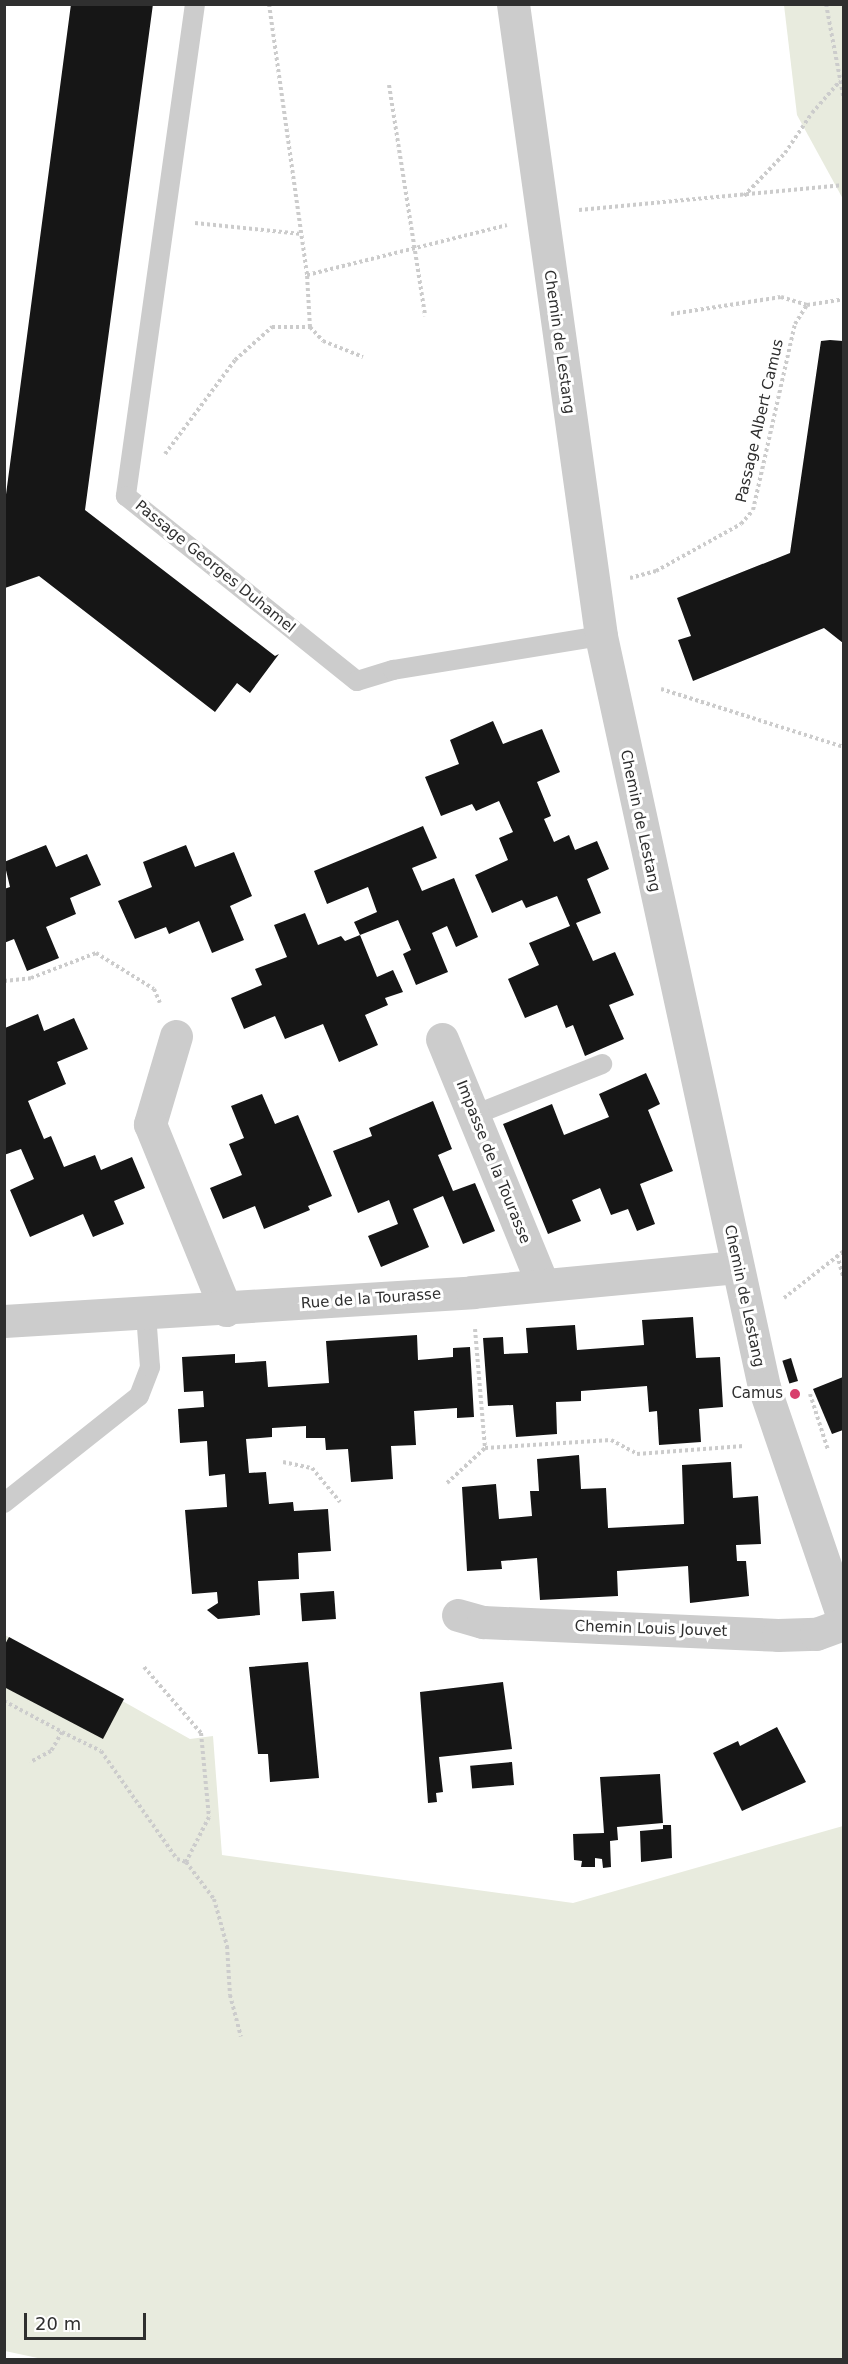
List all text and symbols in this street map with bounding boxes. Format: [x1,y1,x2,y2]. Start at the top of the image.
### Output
street label: Chemin de Lestang [540,269,578,415]
street label: Passage Albert Camus [732,337,788,505]
street label: Passage Georges Duhamel [131,497,299,637]
street label: Chemin de Lestang [616,748,664,894]
street label: Impasse de la Tourasse [452,1078,534,1246]
street label: Chemin de Lestang [720,1223,768,1369]
street label: Rue de la Tourasse [300,1285,442,1313]
place label: Camus [731,1385,783,1403]
marker: Camus [788,1387,802,1401]
street label: Chemin Louis Jouvet [574,1617,728,1641]
scale bar [27,2301,148,2339]
text: 20 m [35,2313,81,2334]

